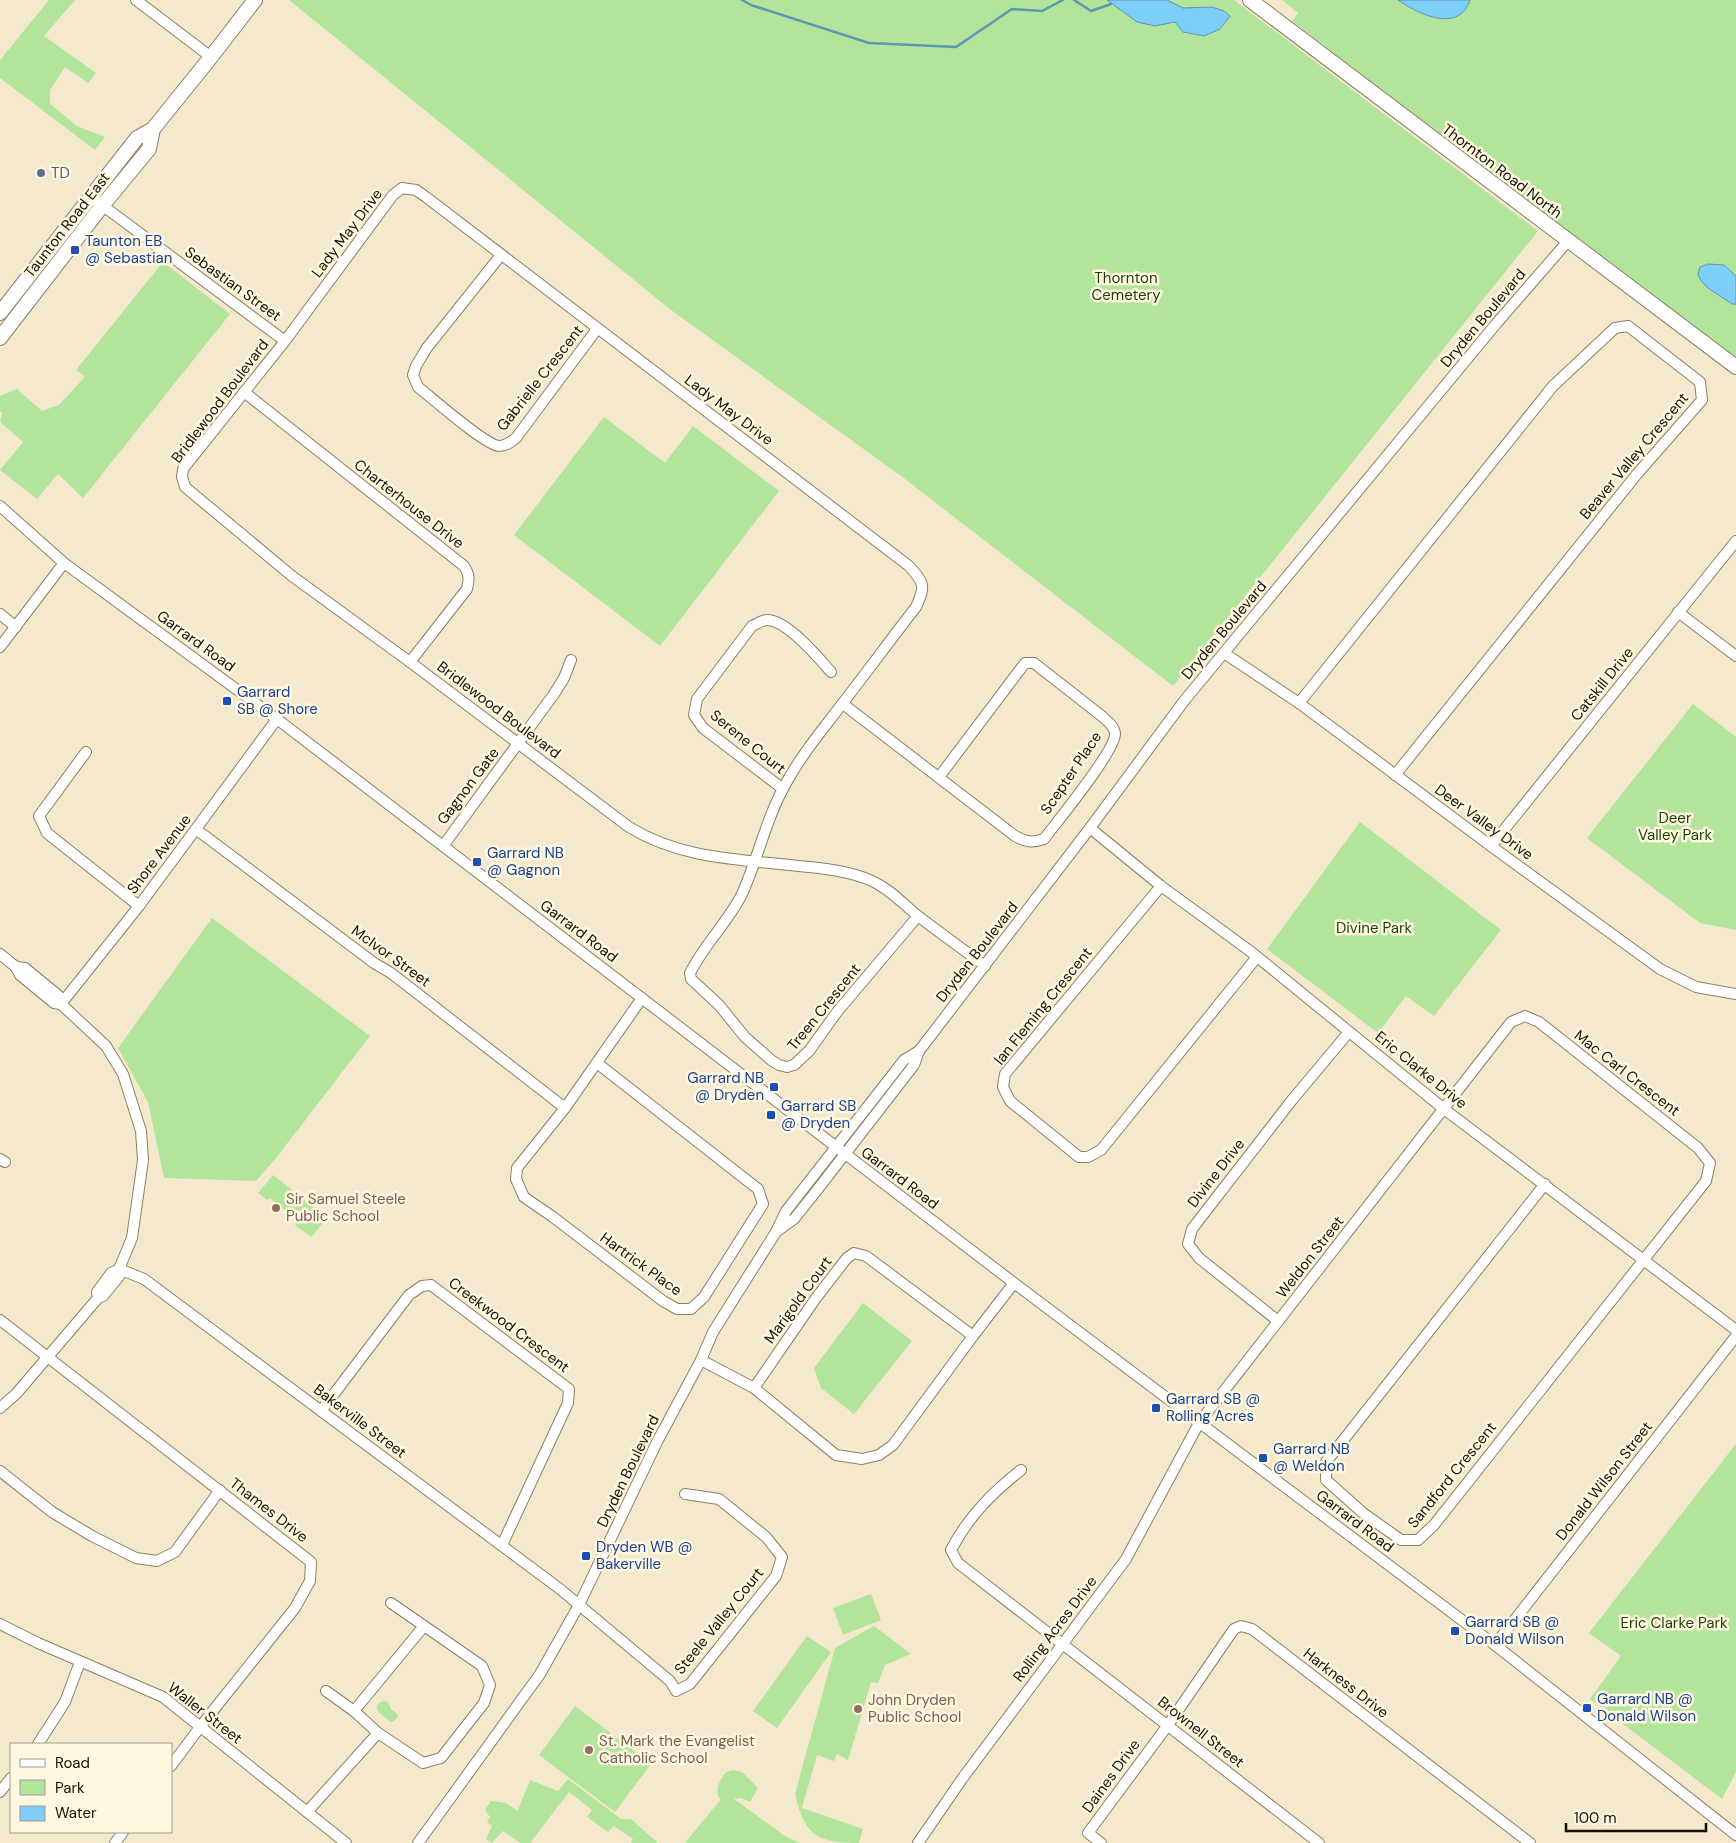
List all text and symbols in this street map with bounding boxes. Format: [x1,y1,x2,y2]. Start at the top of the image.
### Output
street label: Thornton Road North [1438,119,1566,223]
place label: TD [51,163,70,183]
marker: TD [35,167,47,179]
street label: Taunton Road East [20,168,114,282]
street label: Lady May Drive [307,185,387,281]
place label: Taunton EB @ Sebastian [85,231,172,268]
street label: Sebastian Street [181,242,285,326]
marker: Taunton EB @ Sebastian [69,244,81,256]
street label: Dryden Boulevard [1436,265,1530,371]
park label: Thornton Cemetery [1092,268,1161,305]
street label: Gabrielle Crescent [492,321,588,435]
street label: Bridlewood Boulevard [167,335,273,467]
street label: Lady May Drive [681,370,777,450]
street label: Beaver Valley Crescent [1575,388,1693,523]
street label: Charterhouse Drive [350,455,468,553]
street label: Dryden Boulevard [1177,577,1271,683]
street label: Garrard Road [153,606,239,676]
street label: Catskill Drive [1566,643,1638,725]
street label: Bridlewood Boulevard [433,657,565,763]
place label: Garrard SB @ Shore [237,682,318,719]
marker: Garrard SB @ Shore [221,695,233,707]
street label: Serene Court [706,705,790,779]
street label: Scepter Place [1036,728,1106,818]
street label: Gagnon Gate [432,743,504,829]
street label: Deer Valley Drive [1431,780,1537,864]
park label: Deer Valley Park [1638,808,1713,845]
street label: Shore Avenue [122,810,196,898]
place label: Garrard NB @ Gagnon [487,843,564,880]
marker: Garrard NB @ Gagnon [471,856,483,868]
street label: Garrard Road [536,895,622,967]
street label: Dryden Boulevard [931,898,1023,1006]
park label: Divine Park [1336,918,1413,938]
street label: McIvor Street [347,921,435,992]
street label: Ian Fleming Crescent [989,943,1097,1069]
street label: Treen Crescent [783,959,865,1055]
street label: Mac Carl Crescent [1570,1025,1684,1121]
street label: Eric Clarke Drive [1371,1027,1471,1113]
place label: Garrard NB @ Dryden [687,1068,764,1105]
marker: Garrard NB @ Dryden [768,1081,780,1093]
place label: Garrard SB @ Dryden [781,1096,856,1133]
marker: Garrard SB @ Dryden [765,1109,777,1121]
street label: Divine Drive [1183,1135,1249,1211]
street label: Garrard Road [857,1142,943,1214]
place label: Sir Samuel Steele Public School [286,1189,406,1226]
marker: Sir Samuel Steele Public School [270,1202,282,1214]
street label: Weldon Street [1272,1212,1348,1302]
street label: Hartrick Place [596,1228,686,1300]
street label: Marigold Court [760,1252,837,1348]
street label: Creekwood Crescent [444,1273,574,1377]
street label: Bakerville Street [309,1379,411,1463]
place label: Garrard SB @ Rolling Acres [1166,1389,1260,1426]
marker: Garrard SB @ Rolling Acres [1150,1402,1162,1414]
street label: Dryden Boulevard [592,1412,664,1530]
street label: Donald Wilson Street [1551,1417,1657,1545]
street label: Sandford Crescent [1403,1418,1501,1532]
place label: Garrard NB @ Weldon [1273,1439,1350,1476]
marker: Garrard NB @ Weldon [1257,1452,1269,1464]
street label: Thames Drive [226,1473,312,1547]
street label: Garrard Road [1312,1485,1398,1557]
place label: Dryden WB @ Bakerville [596,1537,693,1574]
marker: Dryden WB @ Bakerville [580,1550,592,1562]
street label: Steele Valley Court [670,1564,768,1678]
street label: Rolling Acres Drive [1009,1572,1101,1686]
place label: Garrard SB @ Donald Wilson [1465,1612,1564,1649]
park label: Eric Clarke Park [1620,1613,1728,1633]
marker: Garrard SB @ Donald Wilson [1449,1625,1461,1637]
street label: Harkness Drive [1299,1643,1393,1723]
street label: Waller Street [164,1678,246,1748]
place label: Garrard NB @ Donald Wilson [1597,1689,1696,1726]
place label: John Dryden Public School [868,1690,961,1727]
street label: Brownell Street [1154,1692,1248,1772]
marker: Garrard NB @ Donald Wilson [1581,1702,1593,1714]
marker: John Dryden Public School [852,1703,864,1715]
place label: St. Mark the Evangelist Catholic School [599,1731,755,1768]
street label: Daines Drive [1078,1735,1144,1817]
legend [10,1743,172,1833]
marker: St. Mark the Evangelist Catholic School [583,1744,595,1756]
text: Road [55,1753,90,1773]
text: Park [55,1778,85,1798]
scale bar [1566,1800,1706,1832]
text: Water [55,1803,97,1823]
text: 100 m [1574,1808,1617,1828]

